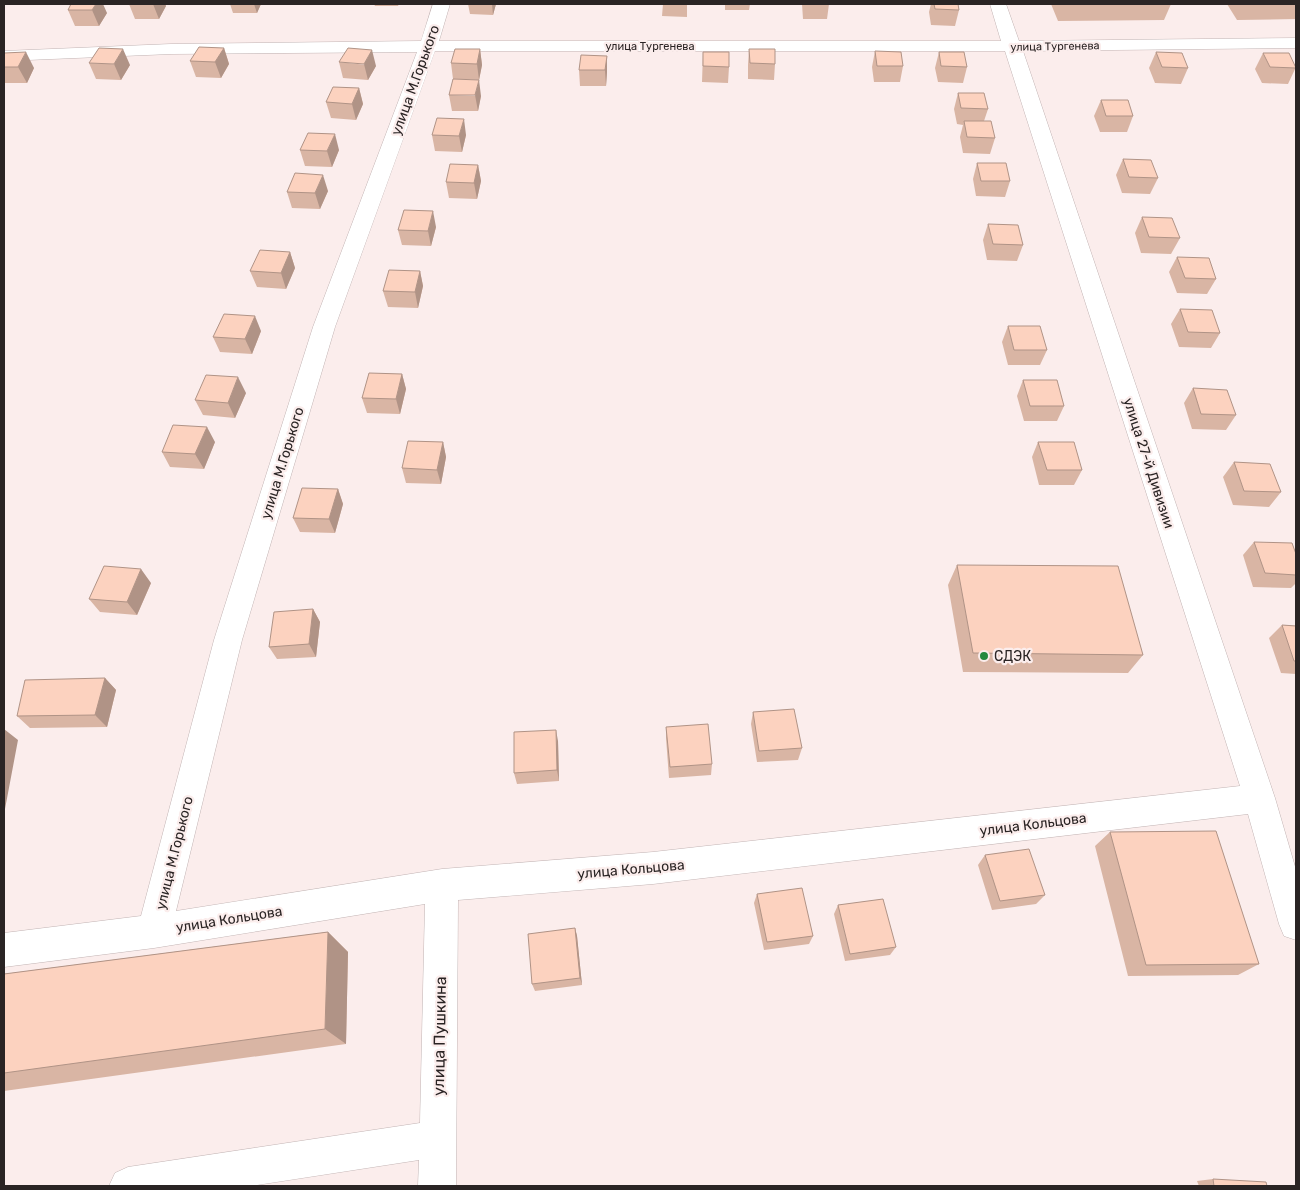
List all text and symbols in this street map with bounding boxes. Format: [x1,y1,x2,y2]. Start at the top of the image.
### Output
street label: улица М.Горького [388,23,443,138]
street label: улица Тургенева [1010,39,1100,54]
street label: улица Тургенева [605,40,695,53]
street label: улица 27-й Дивизии [1119,396,1178,531]
street label: улица М.Горького [257,405,308,521]
place label: СДЭК [994,648,1031,665]
marker: СДЭК [978,650,990,662]
street label: улица М.Горького [152,795,197,912]
street label: улица Кольцова [979,810,1087,839]
street label: улица Кольцова [577,856,685,883]
street label: улица Кольцова [175,903,284,936]
street label: улица Пушкина [429,976,450,1096]

